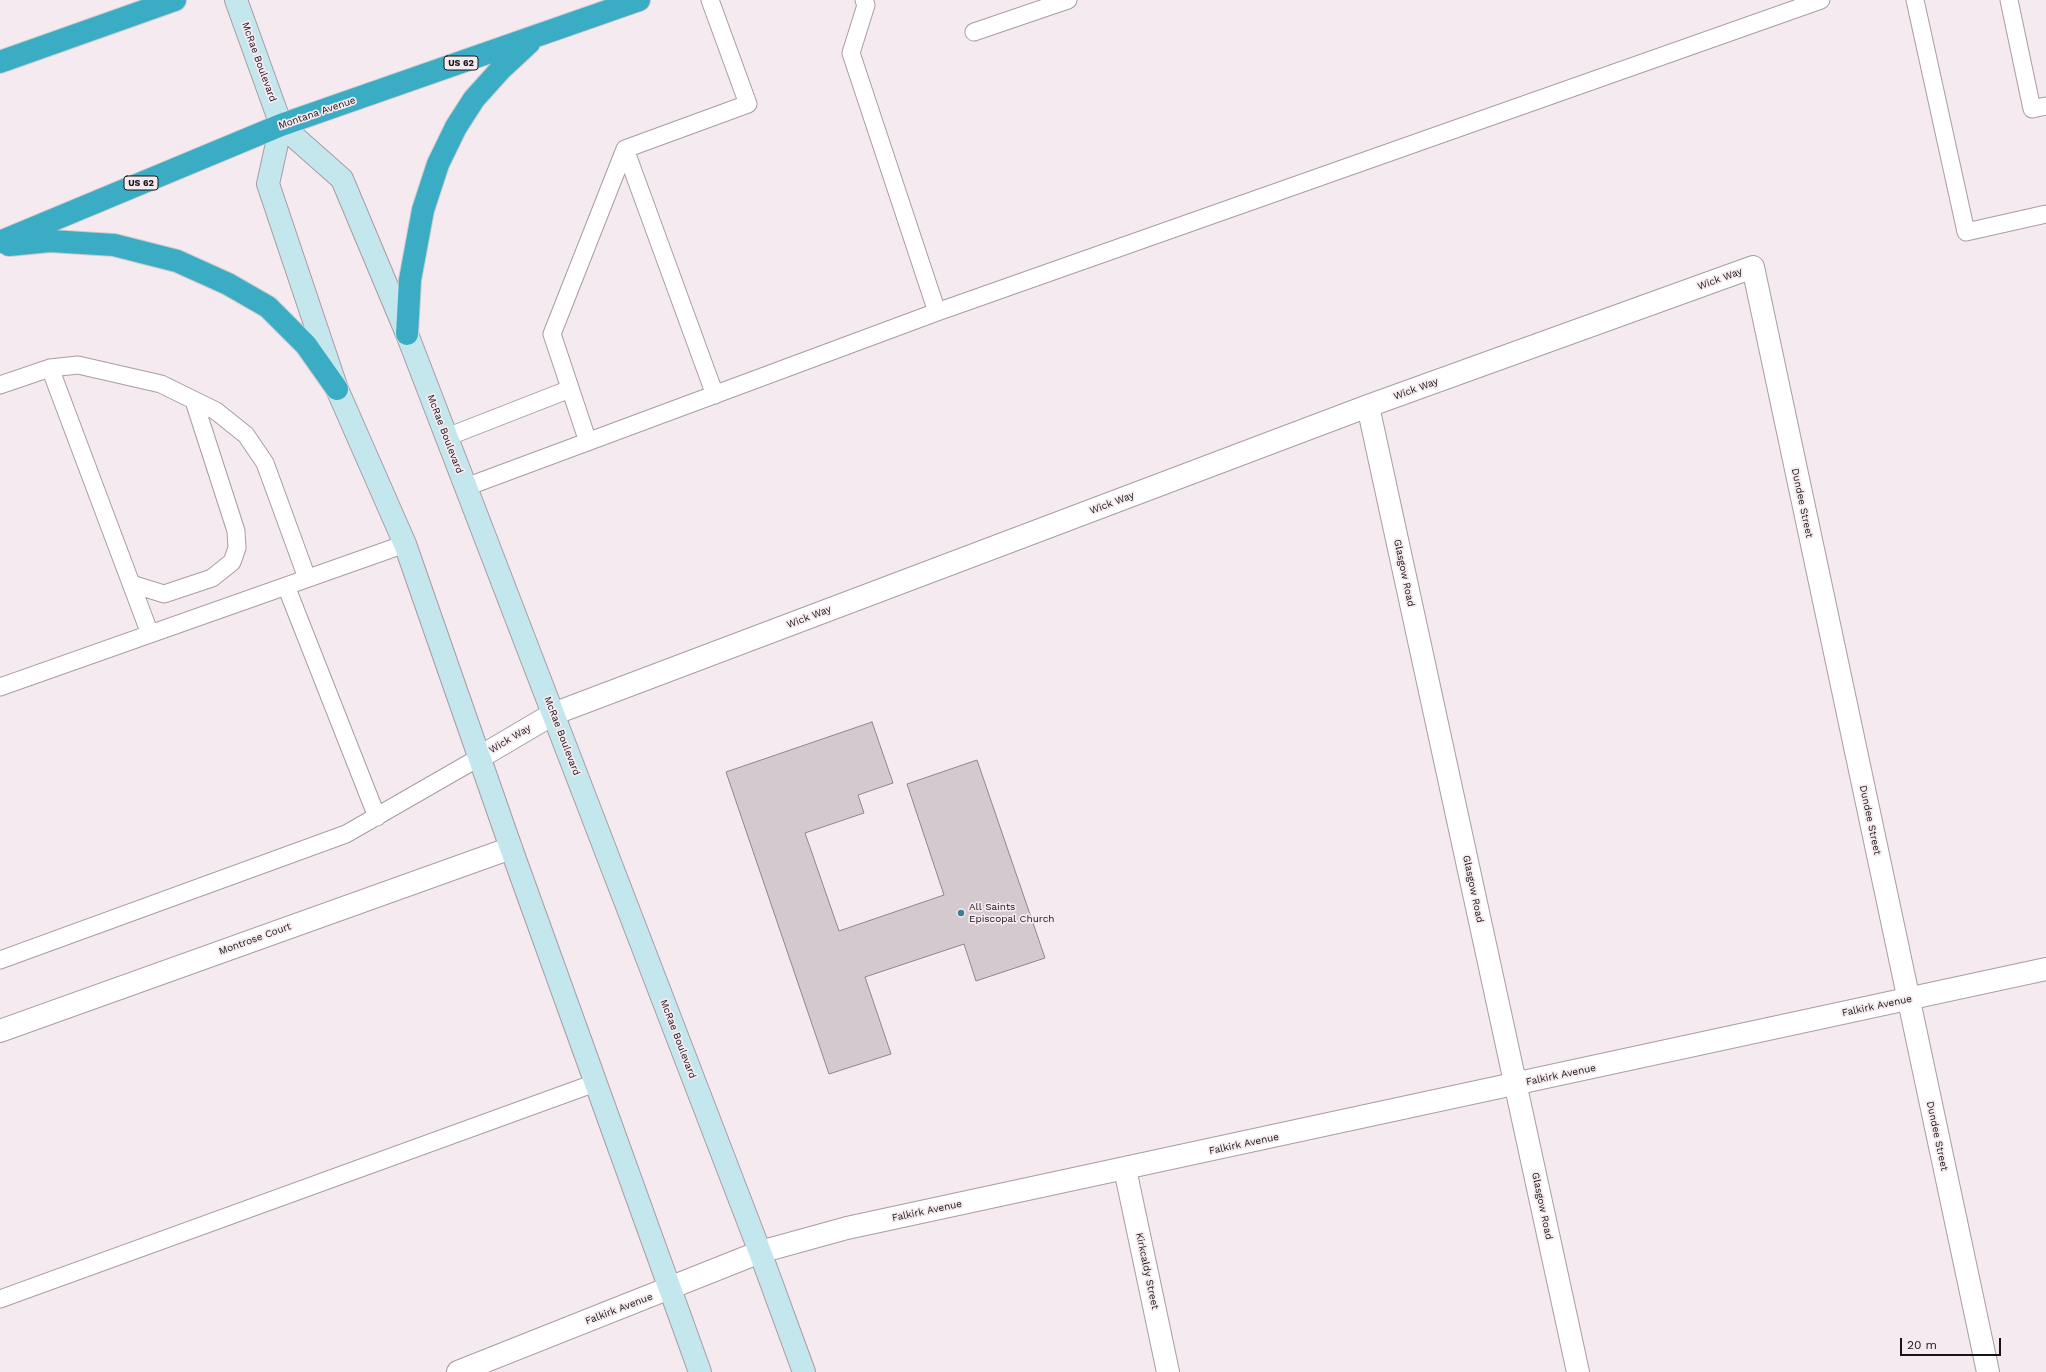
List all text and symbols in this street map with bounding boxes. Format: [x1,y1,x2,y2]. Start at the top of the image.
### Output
street label: McRae Boulevard [239,21,279,103]
road number: US 62 [444,56,478,70]
street label: Montana Avenue [277,94,357,132]
road number: US 62 [124,176,158,190]
street label: Wick Way [1696,265,1744,293]
street label: Wick Way [1392,375,1440,403]
street label: McRae Boulevard [424,393,466,475]
street label: Dundee Street [1789,467,1815,539]
street label: Wick Way [1088,489,1136,517]
street label: Glasgow Road [1391,538,1417,608]
street label: Wick Way [785,603,833,631]
street label: McRae Boulevard [541,695,583,777]
street label: Wick Way [487,722,533,756]
street label: Dundee Street [1857,784,1883,856]
street label: Glasgow Road [1460,854,1486,924]
place label: All Saints Episcopal Church [969,901,1055,924]
marker: All Saints Episcopal Church [956,908,966,918]
street label: Montrose Court [217,920,293,958]
street label: Falkirk Avenue [1841,993,1913,1019]
street label: McRae Boulevard [657,998,699,1080]
street label: Falkirk Avenue [1525,1062,1597,1088]
street label: Dundee Street [1924,1100,1950,1172]
street label: Falkirk Avenue [1208,1131,1280,1157]
street label: Glasgow Road [1529,1171,1555,1241]
street label: Falkirk Avenue [891,1198,963,1224]
street label: Kirkcaldy Street [1133,1232,1161,1310]
street label: Falkirk Avenue [584,1291,654,1327]
scale bar [1902,1330,2003,1356]
text: 20 m [1907,1338,1937,1352]

